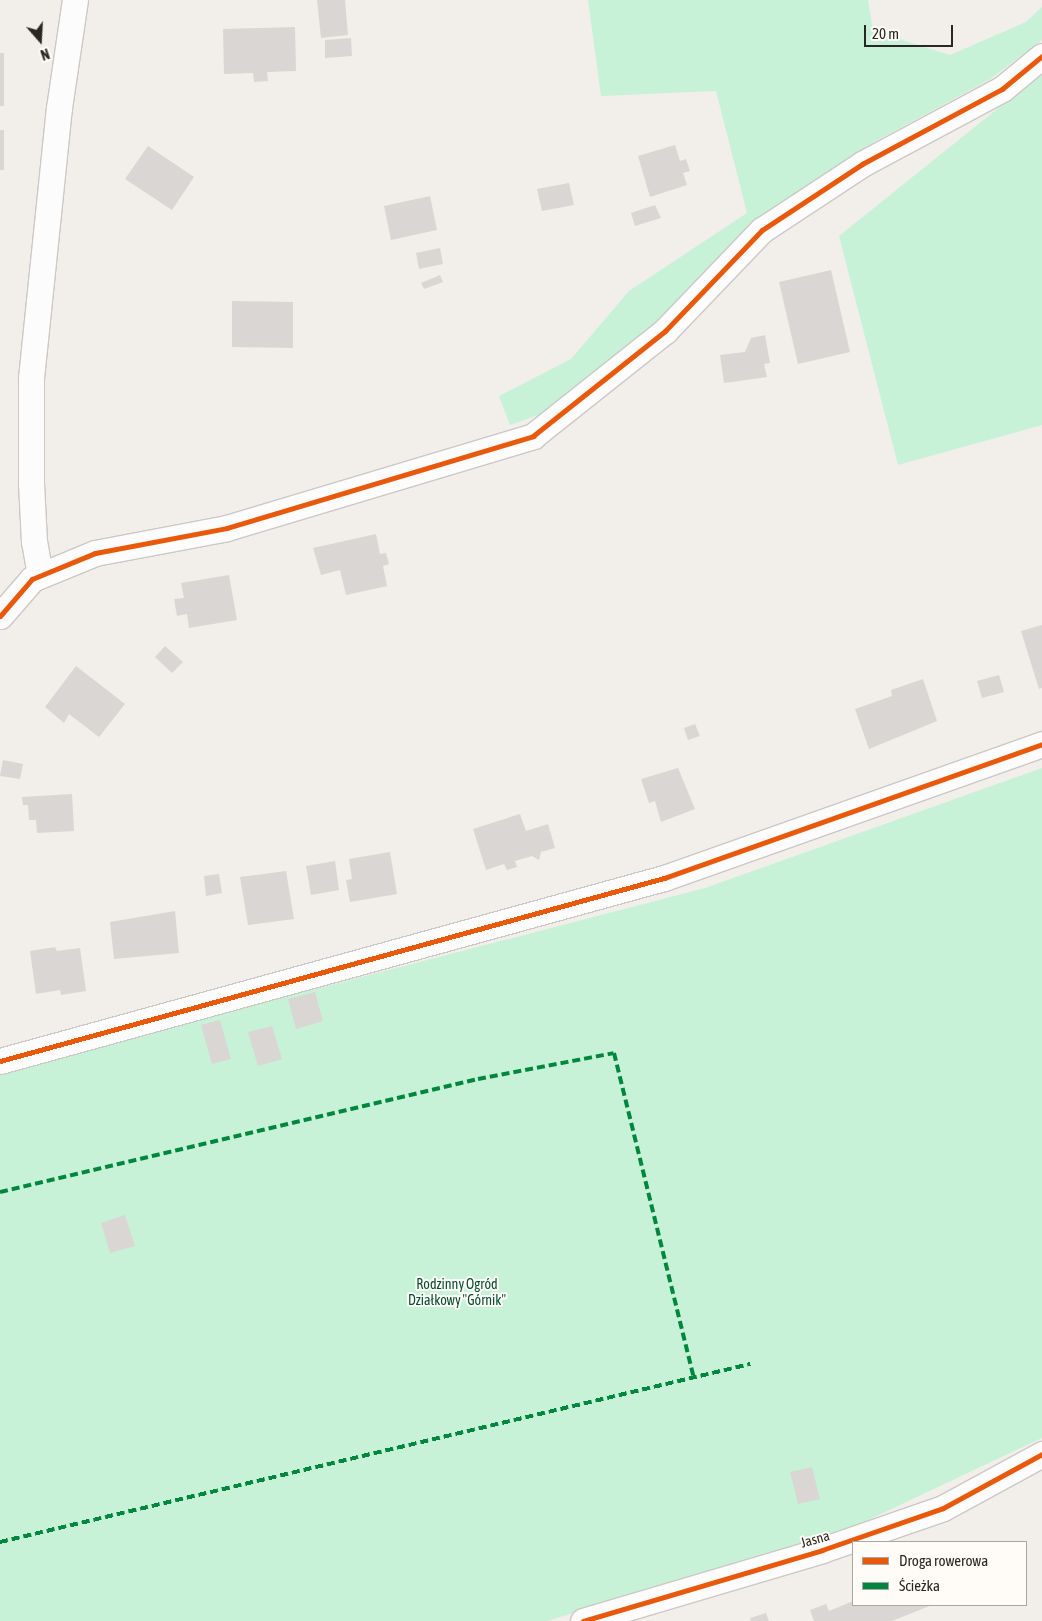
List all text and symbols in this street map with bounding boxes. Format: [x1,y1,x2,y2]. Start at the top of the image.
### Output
north arrow [15,15,65,65]
scale bar [867,15,956,47]
text: 20 m [872,25,899,42]
text: N [38,45,51,63]
park label: Rodzinny Ogród Działkowy "Górnik" [408,1276,506,1308]
street label: Jasna [799,1527,831,1551]
legend [852,1541,1027,1606]
text: Droga rowerowa [899,1552,988,1569]
text: Ścieżka [899,1577,940,1594]

